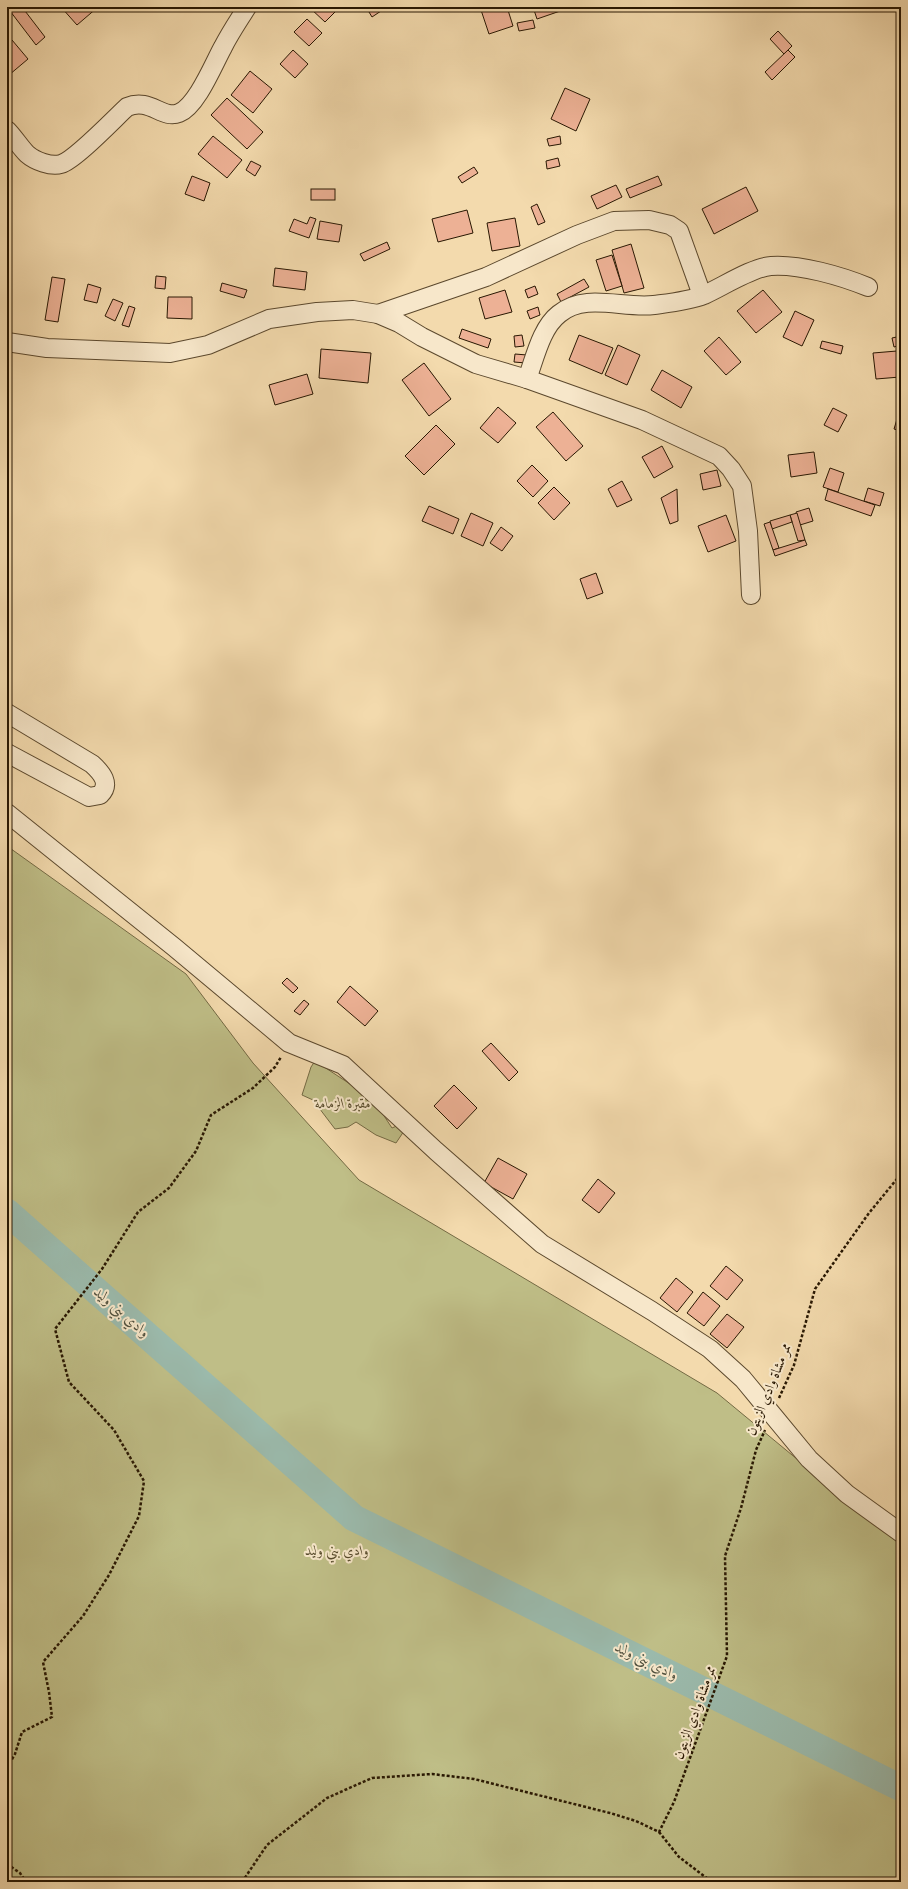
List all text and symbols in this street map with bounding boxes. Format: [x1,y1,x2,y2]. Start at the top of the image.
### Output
park label: مقبرة الزمامة [313,1095,371,1115]
water label: وادي بني وليد [87,1283,154,1345]
street label: ممر مشاة وادي الزيتون [742,1341,798,1439]
park label: وادي بني وليد [305,1542,369,1563]
water label: وادي بني وليد [610,1638,681,1688]
street label: ممر مشاة وادي الزيتون [670,1663,722,1763]

